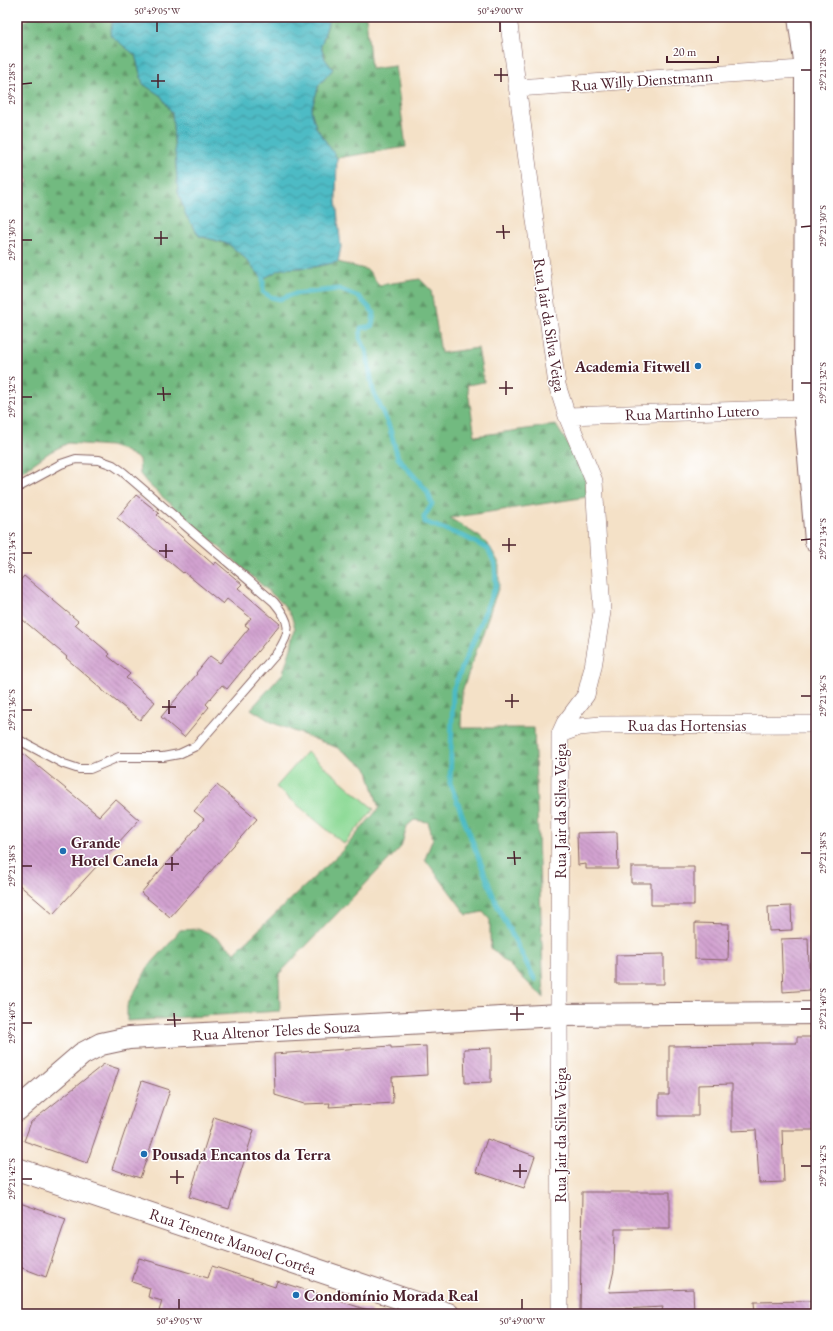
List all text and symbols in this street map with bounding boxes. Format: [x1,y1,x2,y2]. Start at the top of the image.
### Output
text: 50°49'05"W [134,4,181,17]
text: 50°49'00"W [477,4,524,17]
scale bar [667,38,718,64]
text: 20 m [673,44,697,60]
text: 29°21'28"S [816,49,829,91]
text: 29°21'28"S [5,63,18,105]
street label: Rua Willy Dienstmann [570,65,714,96]
text: 29°21'30"S [816,205,829,247]
text: 29°21'30"S [5,219,18,261]
street label: Rua Jair da Silva Veiga [529,256,571,394]
place label: Academia Fitwell [574,356,690,377]
marker: Academia Fitwell [693,361,703,371]
text: 29°21'32"S [816,362,829,404]
text: 29°21'32"S [5,376,18,418]
street label: Rua Martinho Lutero [625,400,760,425]
text: 29°21'34"S [816,518,829,560]
text: 29°21'34"S [5,532,18,574]
text: 29°21'36"S [816,675,829,717]
text: 29°21'36"S [5,689,18,731]
street label: Rua das Hortensias [628,715,746,736]
street label: Rua Jair da Silva Veiga [550,743,571,879]
place label: Grande Hotel Canela [71,832,159,871]
text: 29°21'38"S [816,832,829,874]
text: 29°21'38"S [5,845,18,887]
marker: Grande Hotel Canela [58,846,68,856]
text: 29°21'40"S [816,988,829,1030]
text: 29°21'40"S [5,1002,18,1044]
street label: Rua Altenor Teles de Souza [192,1016,361,1045]
street label: Rua Jair da Silva Veiga [550,1067,571,1203]
place label: Pousada Encantos da Terra [152,1144,332,1165]
text: 29°21'42"S [816,1145,829,1187]
marker: Pousada Encantos da Terra [139,1149,149,1159]
text: 29°21'42"S [5,1158,18,1200]
street label: Rua Tenente Manoel Corrêa [147,1203,320,1280]
place label: Condomínio Morada Real [304,1285,479,1306]
marker: Condomínio Morada Real [291,1290,301,1300]
text: 50°49'05"W [156,1314,203,1327]
text: 50°49'00"W [499,1314,546,1327]

